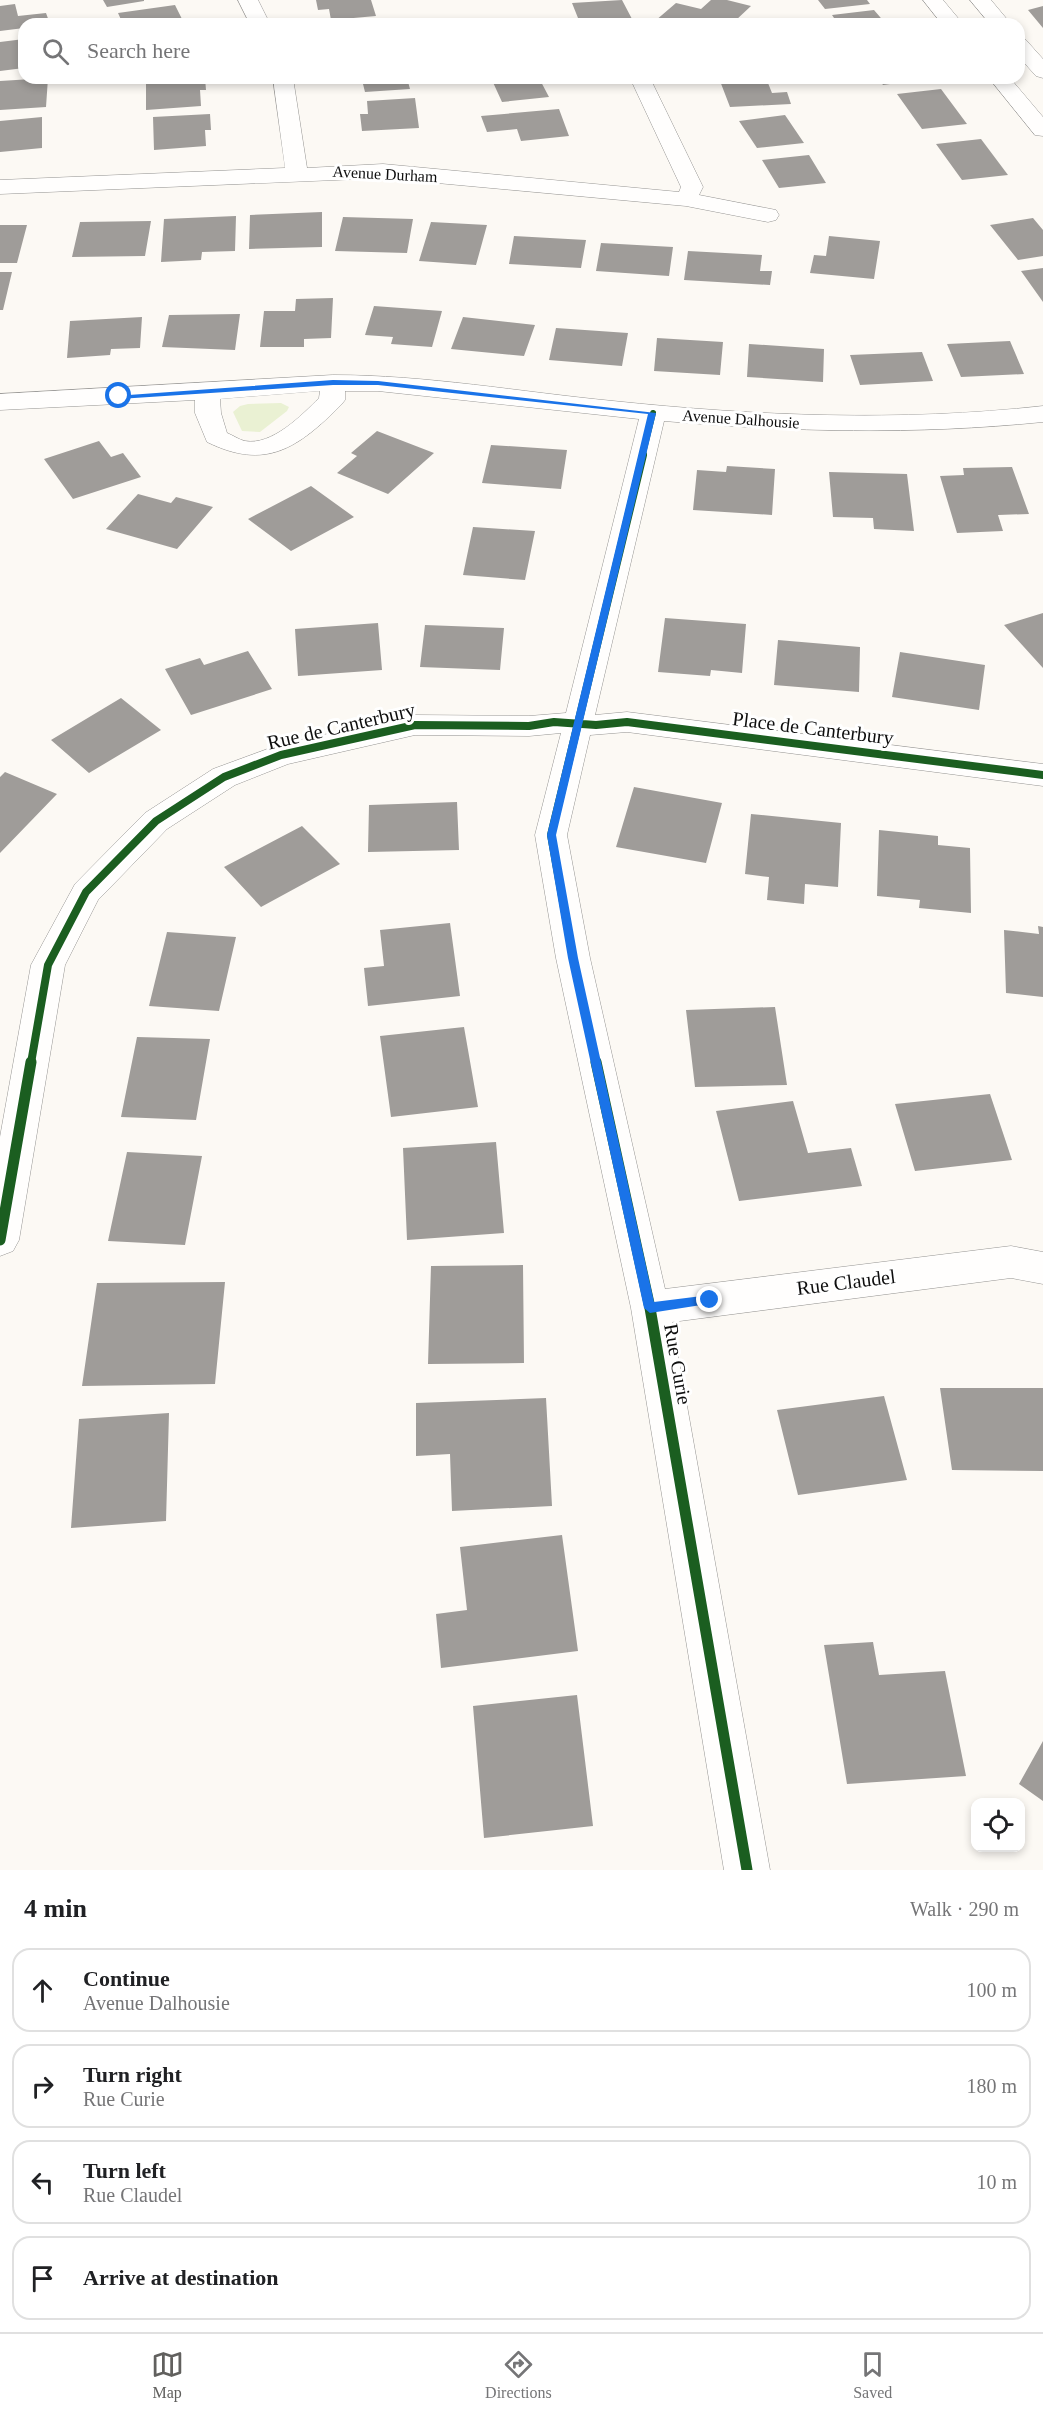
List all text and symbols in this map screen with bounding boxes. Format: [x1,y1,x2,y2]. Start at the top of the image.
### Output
search box [18,18,1025,84]
icon: search [39,35,72,68]
text: Search here [87,38,190,63]
street label: Avenue Durham [332,163,438,185]
route start [105,382,131,408]
street label: Avenue Dalhousie [682,406,800,432]
street label: Rue de Canterbury [265,698,417,755]
street label: Place de Canterbury [731,707,895,750]
street label: Rue Claudel [795,1265,897,1299]
route end [696,1286,722,1312]
street label: Rue Curie [660,1322,696,1406]
map controls [971,1798,1025,1852]
button: locate [971,1798,1025,1852]
text: 4 min [24,1894,87,1923]
text: Walk · 290 m [910,1898,1019,1920]
text: Continue [83,1966,170,1991]
icon: ahead [26,1974,59,2007]
text: 100 m [966,1979,1017,2001]
text: Avenue Dalhousie [83,1992,230,2014]
text: Turn right [83,2062,182,2087]
icon: right [26,2070,59,2103]
text: 180 m [966,2075,1017,2097]
text: Rue Curie [83,2088,165,2110]
text: Turn left [83,2158,166,2183]
icon: left [26,2166,59,2199]
text: 10 m [976,2171,1017,2193]
text: Rue Claudel [83,2184,182,2206]
icon: arrive [26,2262,59,2295]
text: Arrive at destination [83,2265,279,2290]
tab: Map [151,2348,184,2402]
tab: Directions [485,2348,552,2402]
tab: Saved [853,2348,892,2402]

